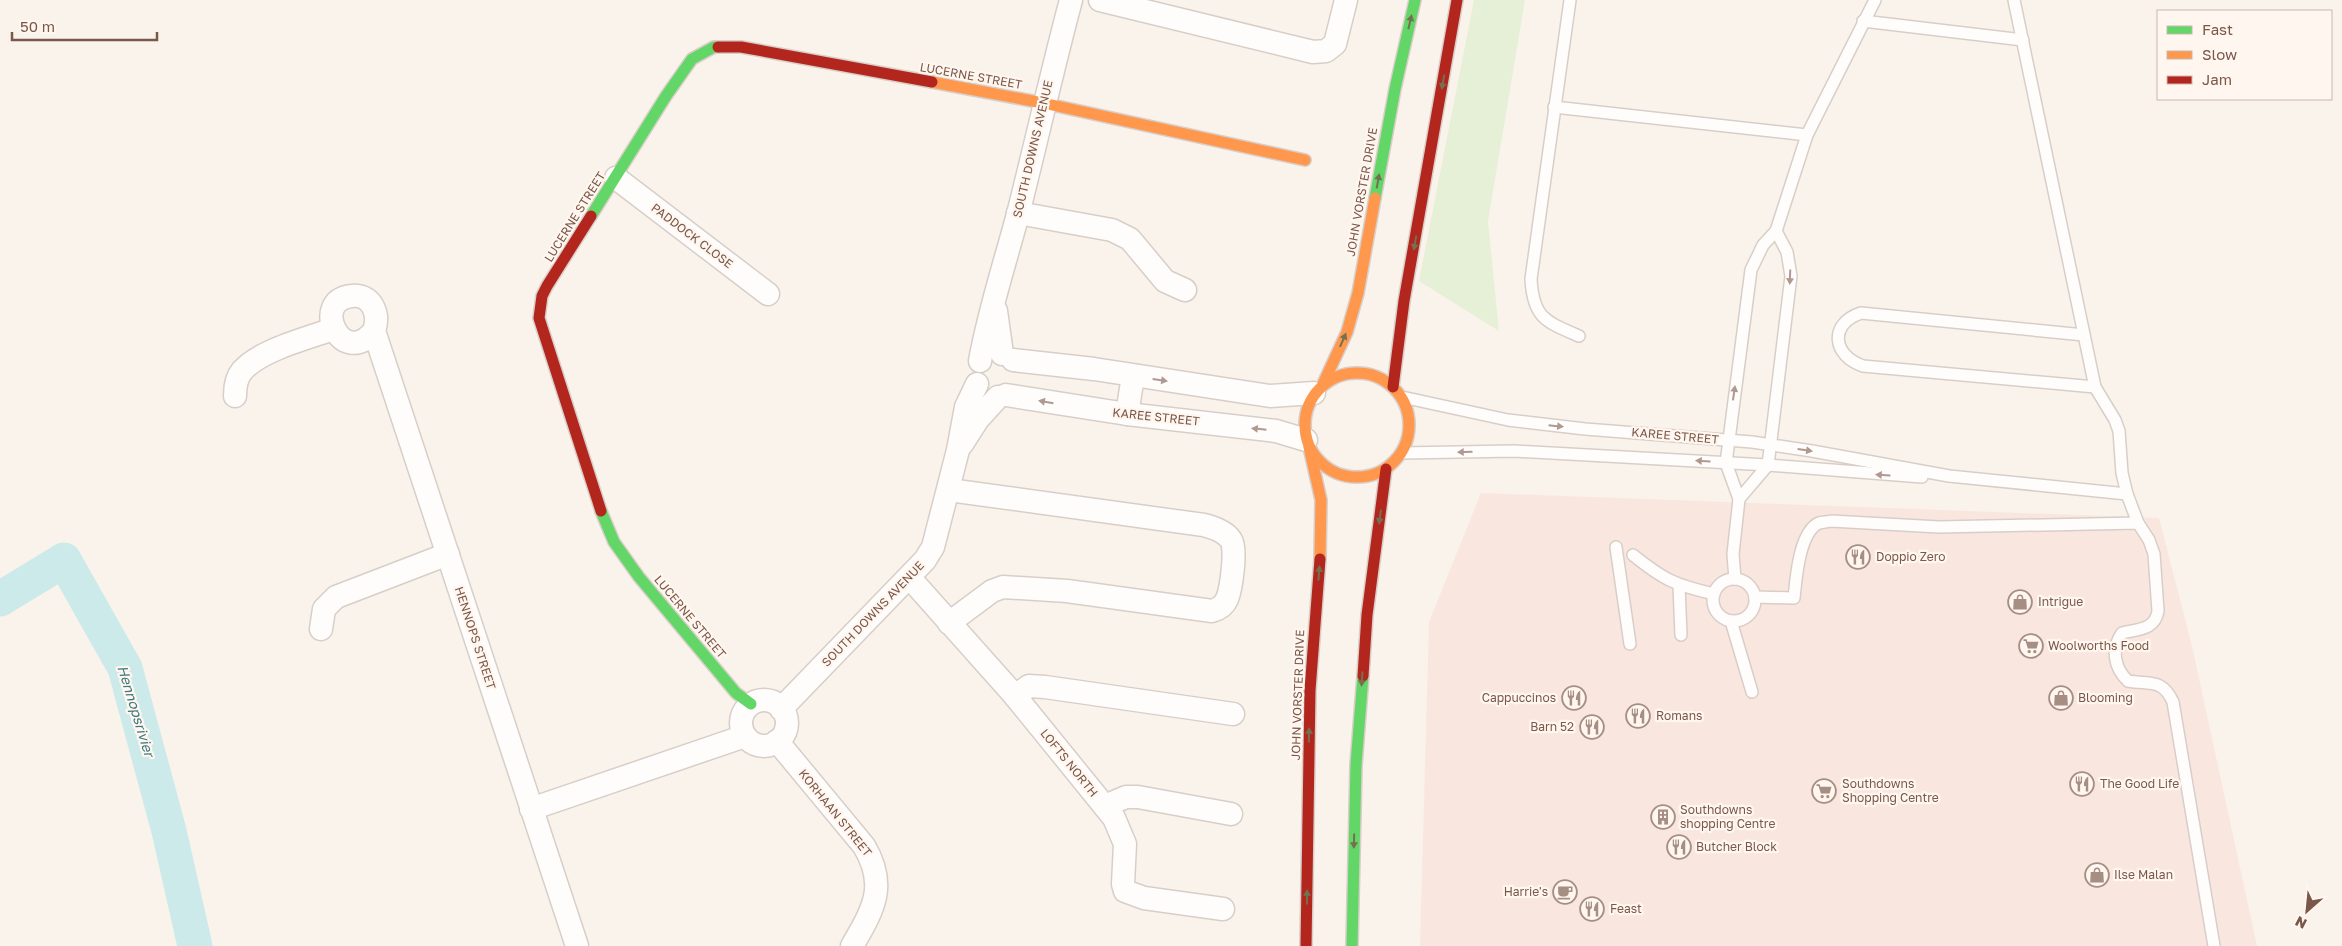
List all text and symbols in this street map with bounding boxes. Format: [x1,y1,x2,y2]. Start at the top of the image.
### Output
scale bar [12,10,158,42]
legend [2157,10,2332,100]
one-way arrow [1406,15,1414,30]
text: 50 m [20,17,55,35]
text: Fast [2202,20,2233,38]
text: Slow [2202,45,2237,63]
street label: LUCERNE STREET [919,59,1024,92]
text: Jam [2202,70,2232,88]
one-way arrow [1438,75,1446,91]
street label: SOUTH DOWNS AVENUE [1009,79,1056,219]
street label: JOHN VORSTER DRIVE [1343,126,1380,258]
street label: LUCERNE STREET [541,168,609,265]
one-way arrow [1374,173,1382,189]
street label: PADDOCK CLOSE [648,200,736,271]
one-way arrow [1410,235,1418,251]
one-way arrow [1786,269,1794,285]
one-way arrow [1340,333,1348,347]
one-way arrow [1152,376,1168,384]
one-way arrow [1730,384,1738,400]
one-way arrow [1038,397,1054,405]
street label: KAREE STREET [1112,404,1201,429]
one-way arrow [1549,422,1565,430]
street label: KAREE STREET [1631,424,1720,447]
one-way arrow [1250,425,1266,433]
one-way arrow [1797,446,1813,454]
one-way arrow [1457,448,1473,456]
one-way arrow [1695,457,1711,465]
one-way arrow [1875,471,1891,479]
one-way arrow [1376,509,1384,525]
restaurant icon: Doppio Zero [1845,544,1871,570]
place label: Doppio Zero [1876,549,1945,564]
street label: SOUTH DOWNS AVENUE [818,558,927,670]
one-way arrow [1315,564,1323,580]
street label: LUCERNE STREET [651,572,730,662]
street label: HENNOPS STREET [452,584,499,692]
shop icon: Intrigue [2007,589,2033,615]
place label: Intrigue [2038,594,2083,609]
street label: JOHN VORSTER DRIVE [1288,629,1307,761]
supermarket icon: Woolworths Food [2018,633,2044,659]
place label: Woolworths Food [2048,638,2149,653]
water label: Hennopsrivier [114,663,159,761]
one-way arrow [1358,671,1366,687]
restaurant icon: Cappuccinos [1561,685,1587,711]
shop icon: Blooming [2048,685,2074,711]
place label: Cappuccinos [1482,690,1556,705]
place label: Blooming [2078,690,2133,705]
restaurant icon: Romans [1625,703,1651,729]
place label: Romans [1656,708,1702,723]
restaurant icon: Barn 52 [1579,714,1605,740]
place label: Barn 52 [1530,719,1574,734]
street label: LOFTS NORTH [1037,726,1101,800]
one-way arrow [1305,727,1313,743]
street label: KORHAAN STREET [796,766,876,860]
restaurant icon: The Good Life [2069,771,2095,797]
place label: Southdowns Shopping Centre [1842,776,1939,805]
place label: The Good Life [2100,776,2179,791]
supermarket icon: Southdowns Shopping Centre [1811,778,1837,804]
place label: Southdowns shopping Centre [1680,802,1775,831]
building icon: Southdowns shopping Centre [1650,804,1676,830]
one-way arrow [1350,833,1358,849]
restaurant icon: Butcher Block [1666,834,1692,860]
place label: Butcher Block [1696,839,1777,854]
shop icon: Ilse Malan [2084,862,2110,888]
place label: Ilse Malan [2114,867,2173,882]
cafe icon: Harrie's [1552,879,1578,905]
place label: Harrie's [1504,884,1548,899]
north arrow [2282,886,2332,936]
one-way arrow [1303,889,1311,905]
restaurant icon: Feast [1579,896,1605,922]
place label: Feast [1610,901,1642,916]
text: N [2292,913,2309,933]

